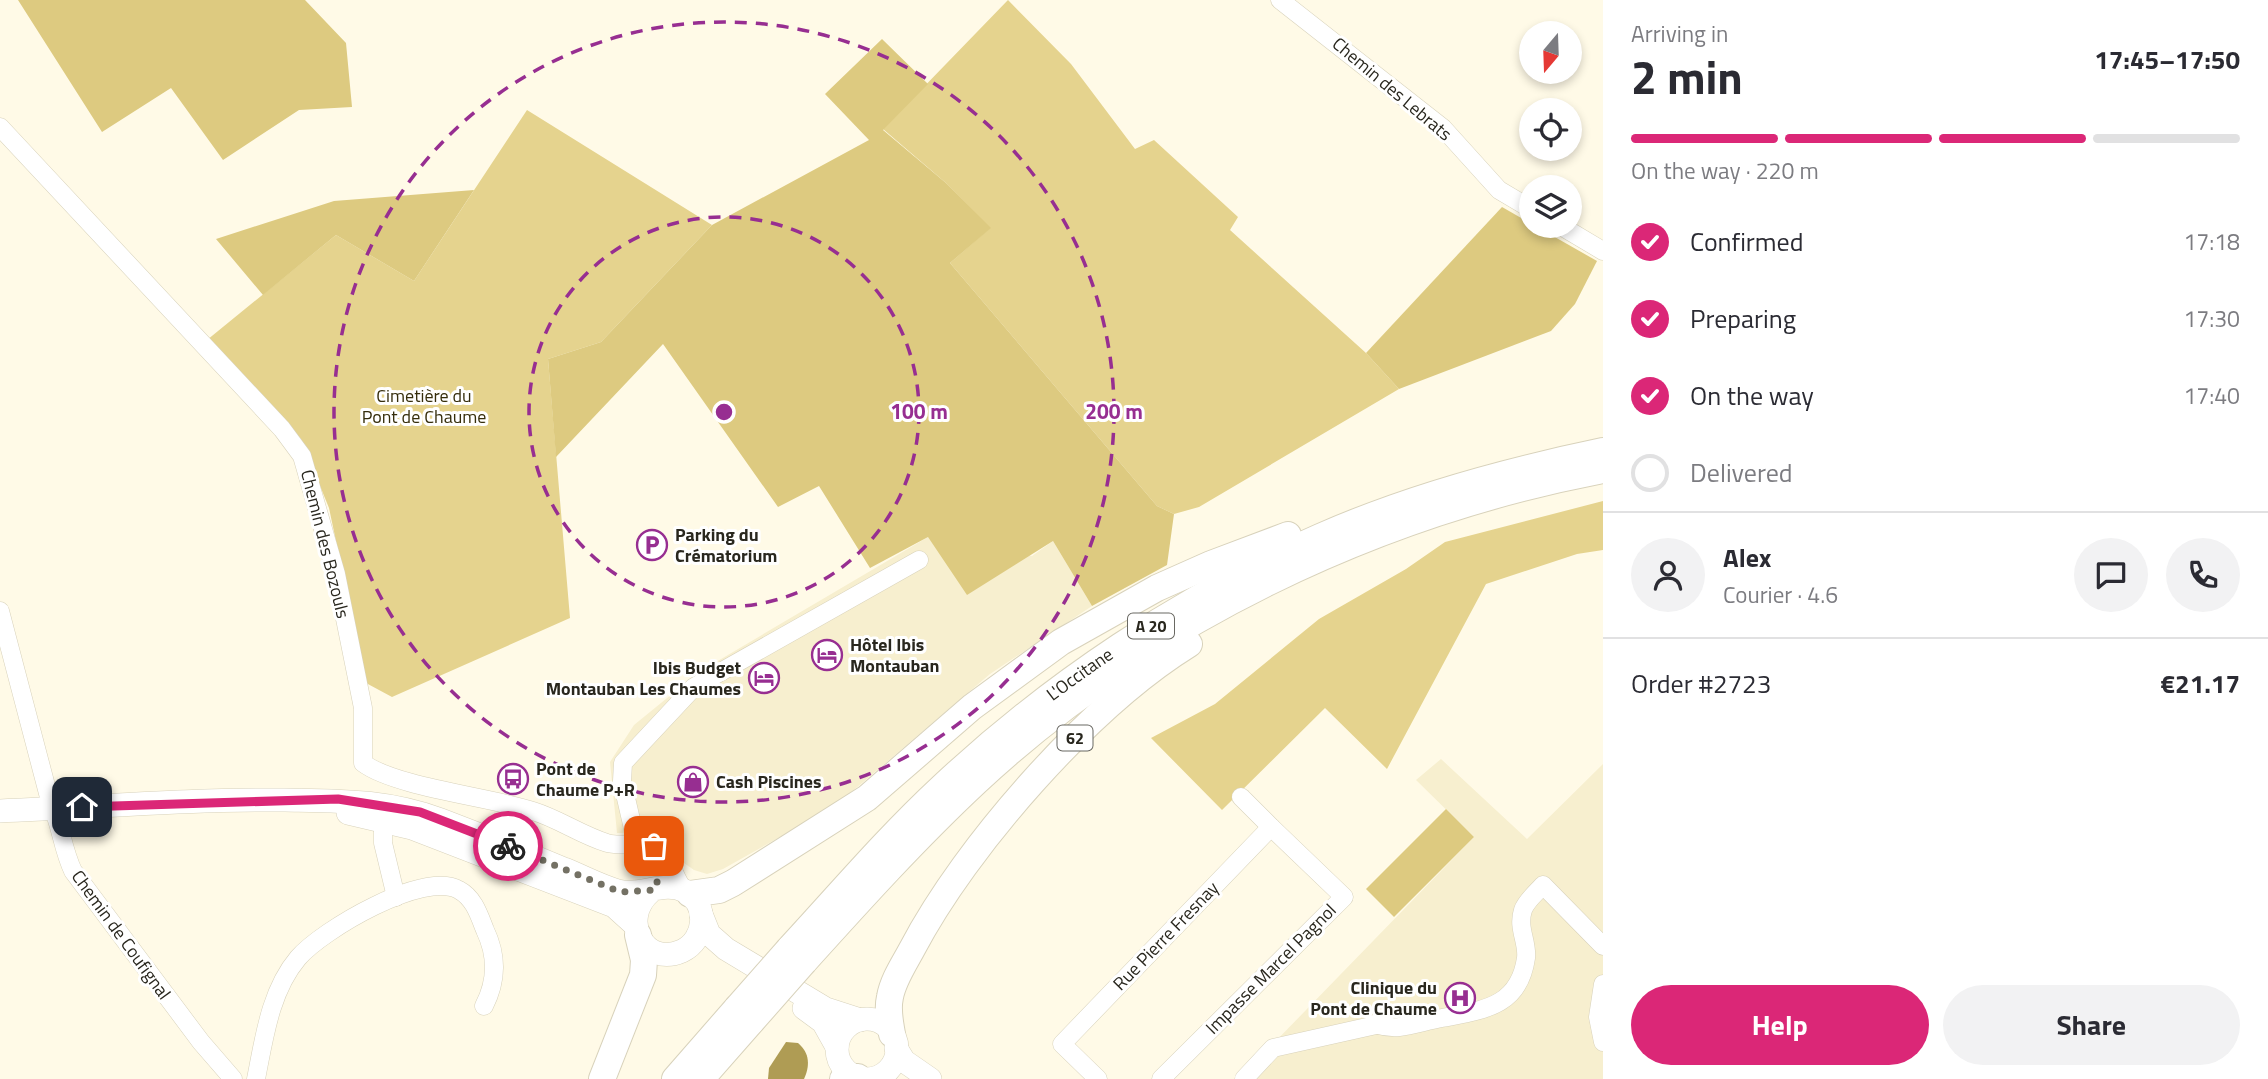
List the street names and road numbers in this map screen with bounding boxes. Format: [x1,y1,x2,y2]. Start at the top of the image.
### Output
street label: Chemin des Lebrats [1327,30,1458,147]
street label: Chemin des Bozouls [294,467,357,621]
road number: A 20 [1128,614,1174,638]
street label: L'Occitane [1040,641,1118,707]
road number: 62 [1058,726,1092,750]
street label: Chemin de Coufignal [65,864,178,1005]
street label: Rue Pierre Fresnay [1106,875,1225,996]
street label: Impasse Marcel Pagnol [1199,897,1342,1040]

